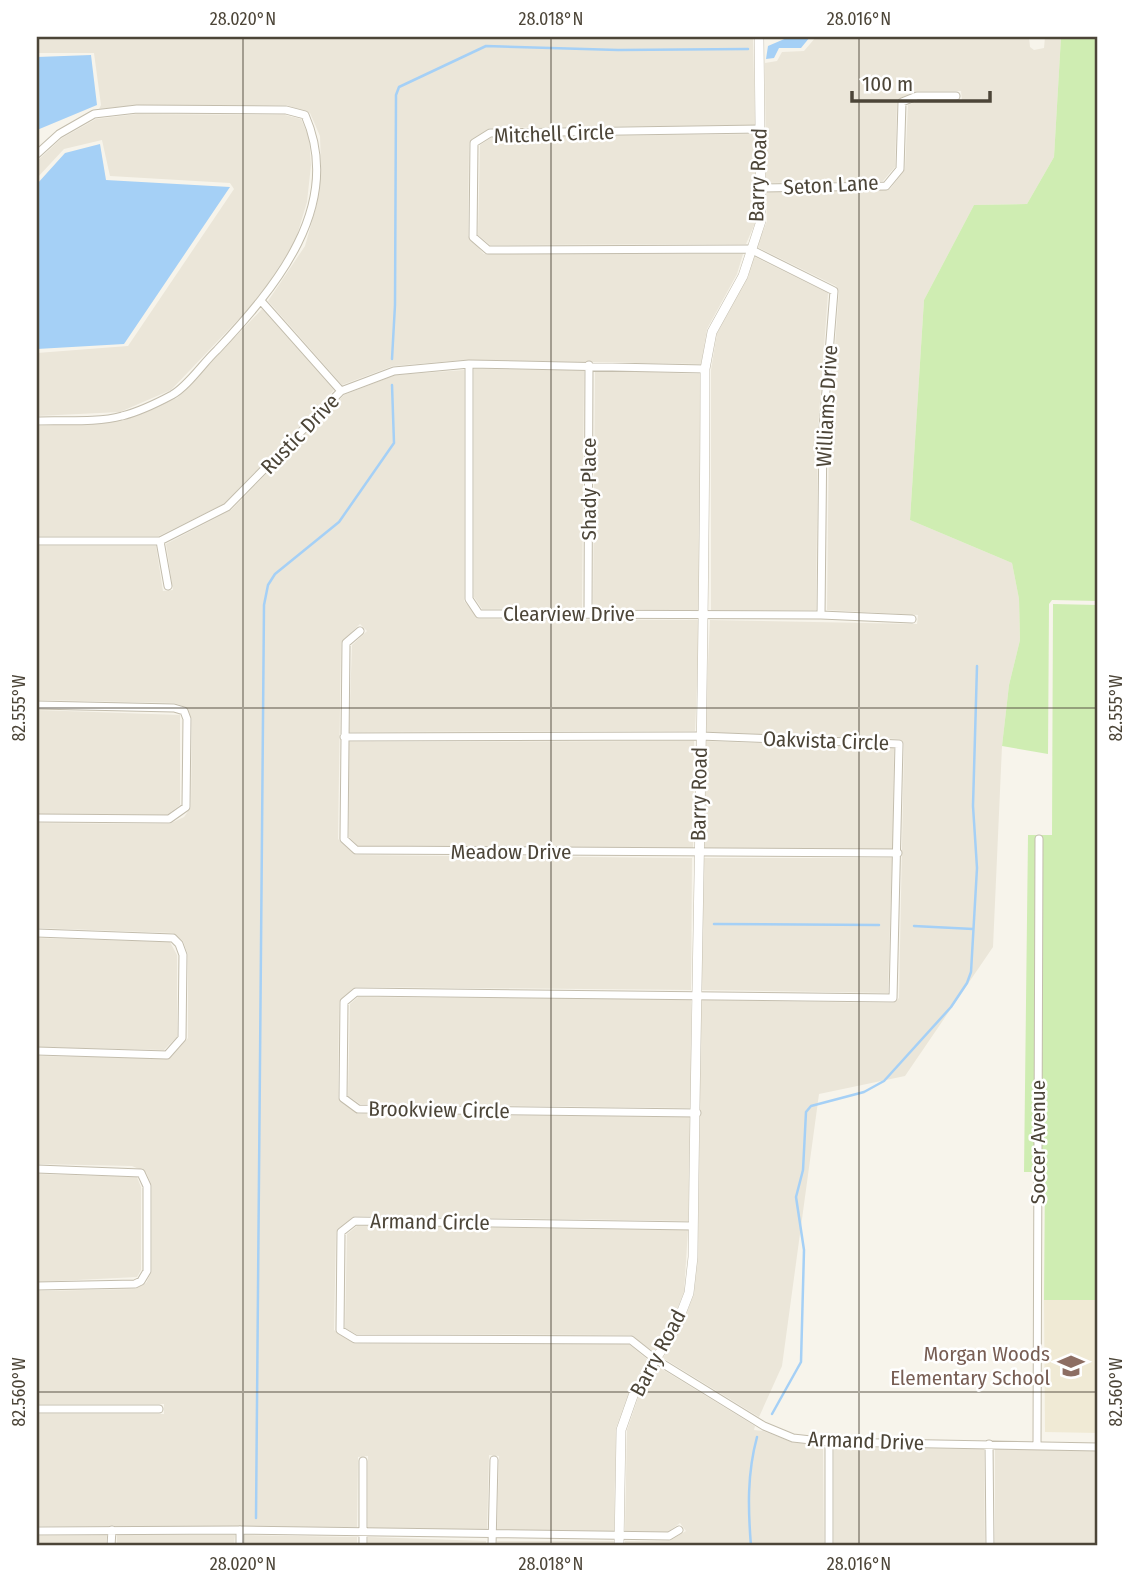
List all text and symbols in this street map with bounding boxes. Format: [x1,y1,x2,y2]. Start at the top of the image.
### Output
text: 28.020°N [210,8,276,30]
text: 28.018°N [519,8,583,30]
text: 28.016°N [827,8,891,30]
scale bar [852,60,990,104]
text: 100 m [862,71,913,97]
street label: Mitchell Circle [493,119,615,149]
street label: Barry Road [743,127,773,223]
street label: Seton Lane [783,170,879,200]
street label: Williams Drive [811,344,843,468]
street label: Rustic Drive [255,388,345,480]
street label: Shady Place [576,438,602,540]
street label: Clearview Drive [503,601,635,627]
text: 82.555°W [8,674,30,742]
text: 82.555°W [1105,674,1127,742]
street label: Oakvista Circle [763,726,889,756]
street label: Barry Road [685,747,713,841]
street label: Meadow Drive [451,839,571,865]
street label: Soccer Avenue [1025,1080,1051,1204]
street label: Brookview Circle [368,1096,510,1124]
street label: Armand Circle [370,1208,490,1236]
street label: Barry Road [624,1305,692,1401]
place label: Morgan Woods Elementary School [890,1341,1050,1391]
school or university icon: Morgan Woods Elementary School [1056,1351,1086,1381]
text: 82.560°W [8,1357,30,1427]
text: 82.560°W [1105,1357,1127,1427]
street label: Armand Drive [807,1426,925,1456]
text: 28.020°N [210,1553,276,1575]
text: 28.018°N [519,1553,583,1575]
text: 28.016°N [827,1553,891,1575]

